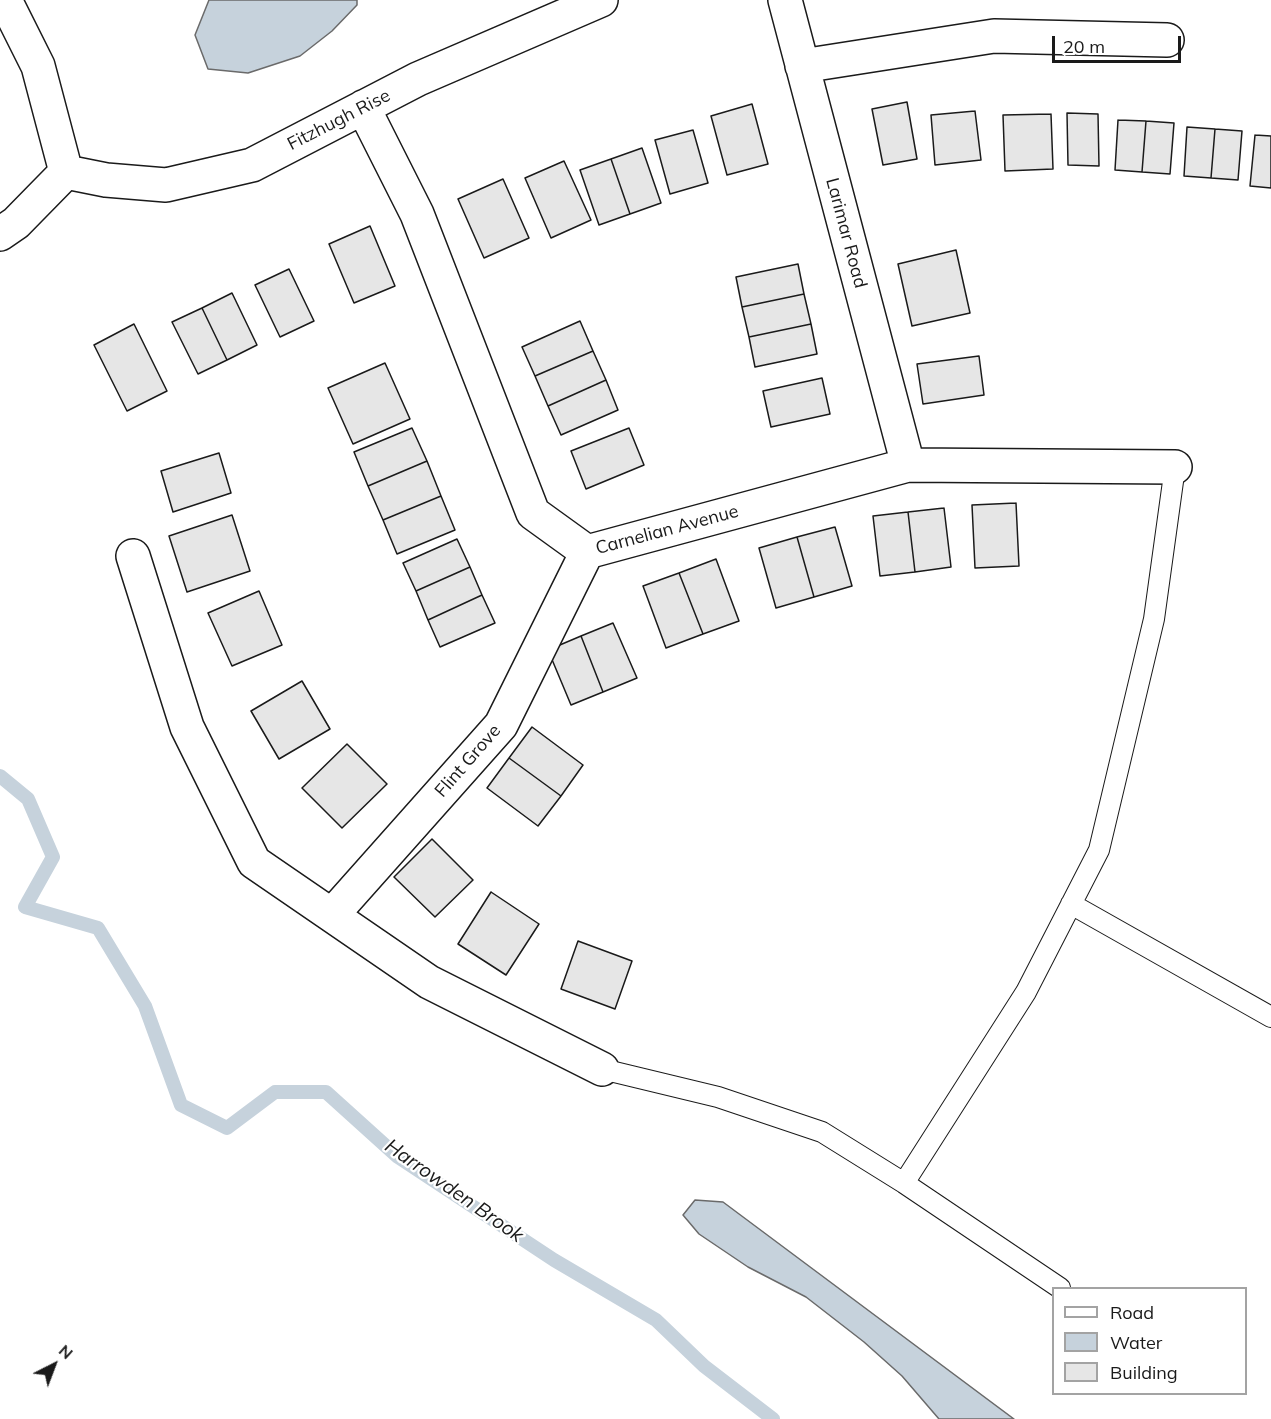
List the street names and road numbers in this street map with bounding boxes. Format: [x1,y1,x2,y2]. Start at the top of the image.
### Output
street label: Fitzhugh Rise [284,85,394,155]
street label: Larimar Road [821,175,871,291]
street label: Carnelian Avenue [593,501,741,559]
street label: Flint Grove [431,720,505,802]

